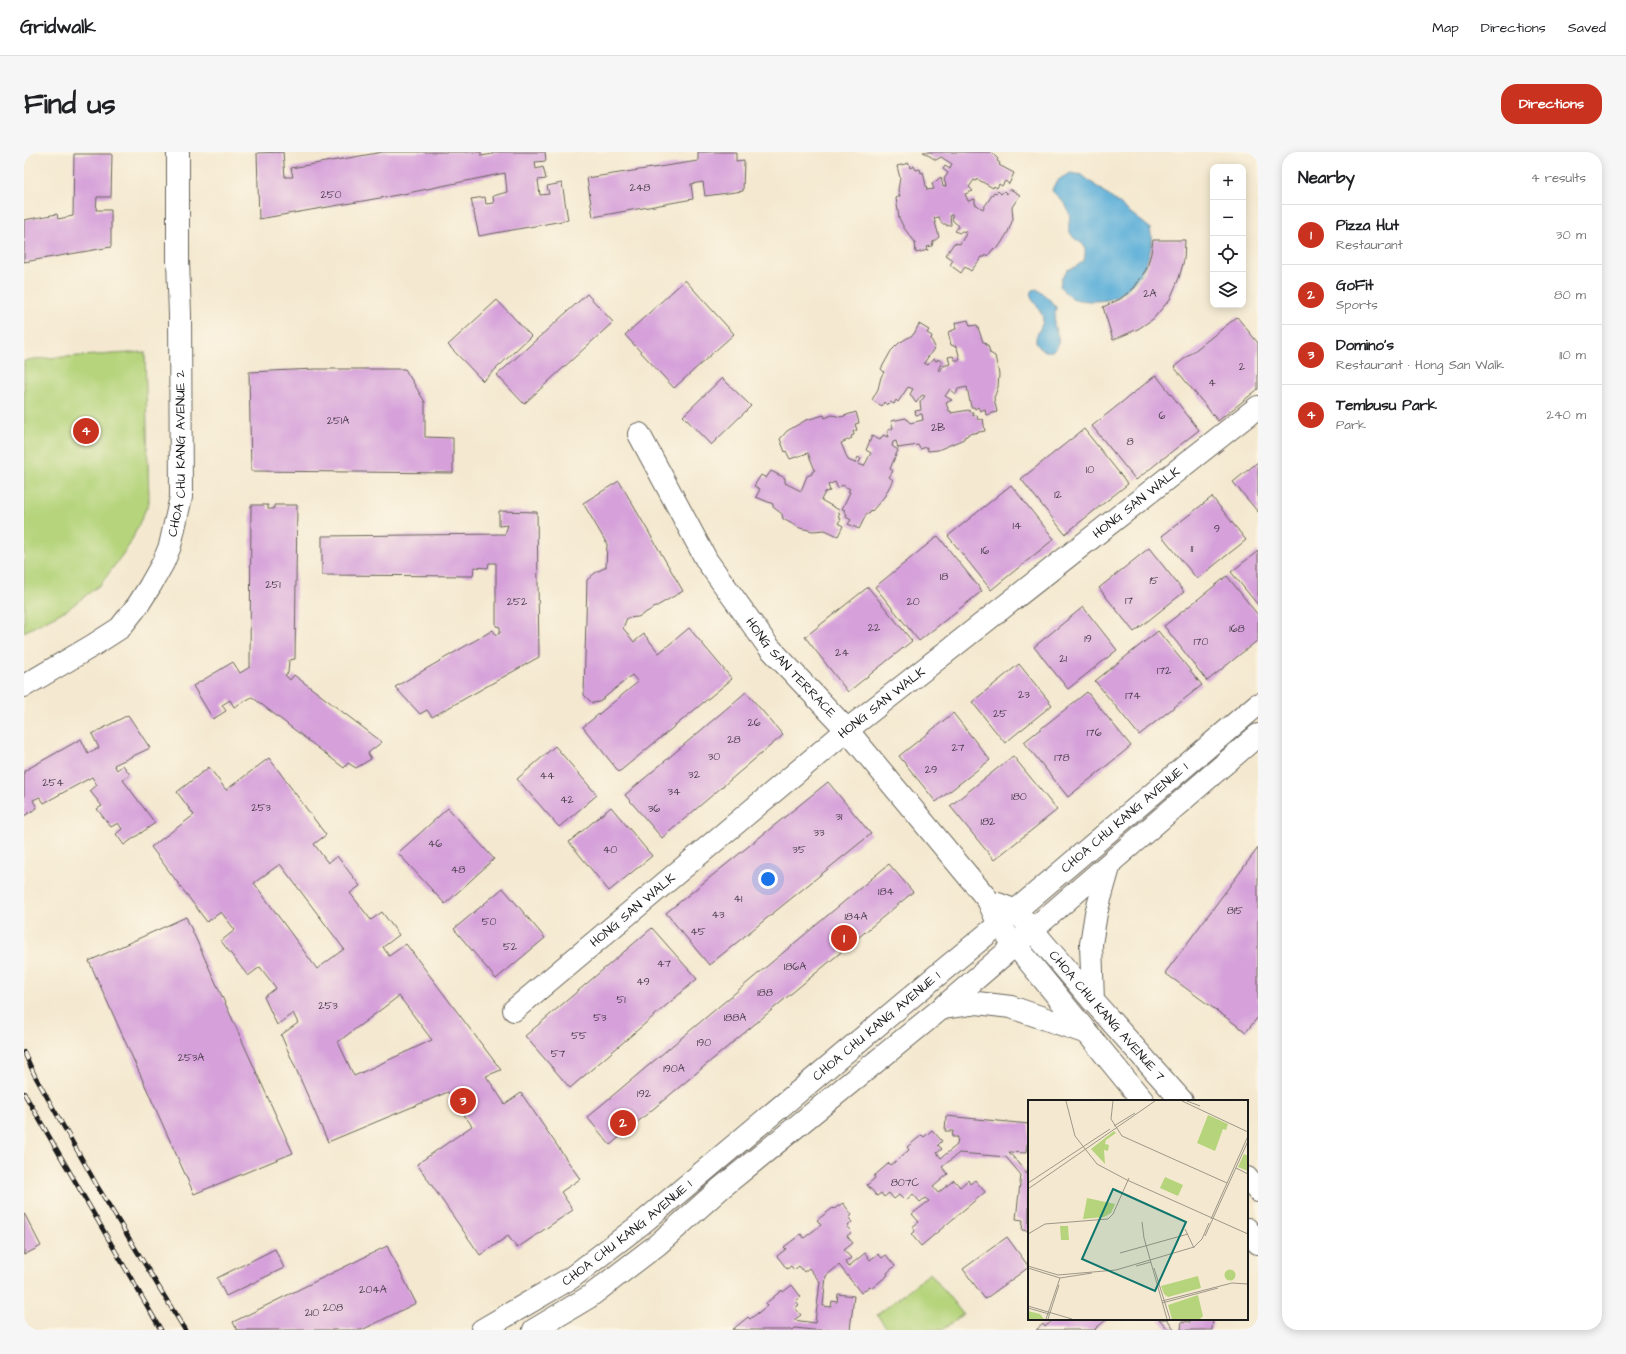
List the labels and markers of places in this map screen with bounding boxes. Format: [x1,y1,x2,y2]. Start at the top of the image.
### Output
pin: 4 [73,416,99,446]
pin: 1 [831,923,857,953]
pin: 3 [450,1086,476,1116]
pin: 2 [610,1108,636,1138]

